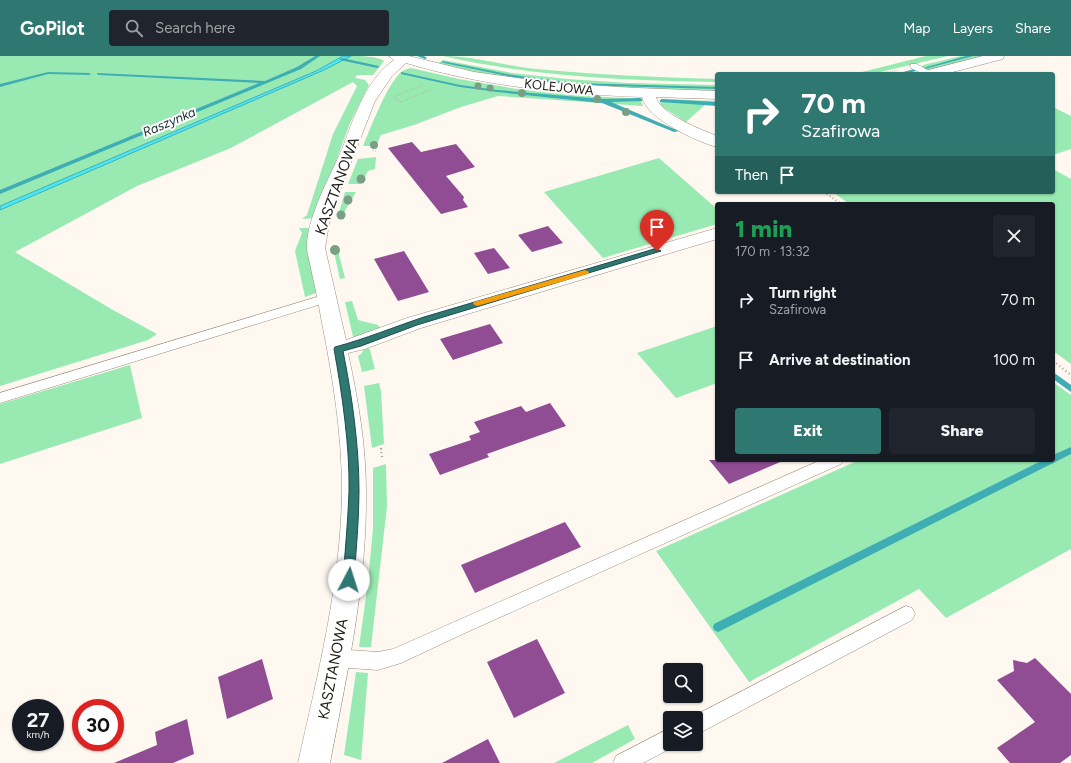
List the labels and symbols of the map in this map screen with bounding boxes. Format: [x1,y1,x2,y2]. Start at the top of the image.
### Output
street label: KOLEJOWA [523,76,595,98]
water label: Raszynka [140,104,198,140]
street label: KASZTANOWA [311,135,363,237]
pin [640,210,674,251]
position arrow [328,559,370,601]
street label: KASZTANOWA [314,617,352,721]
speed limit sign: 30 [72,699,124,751]

